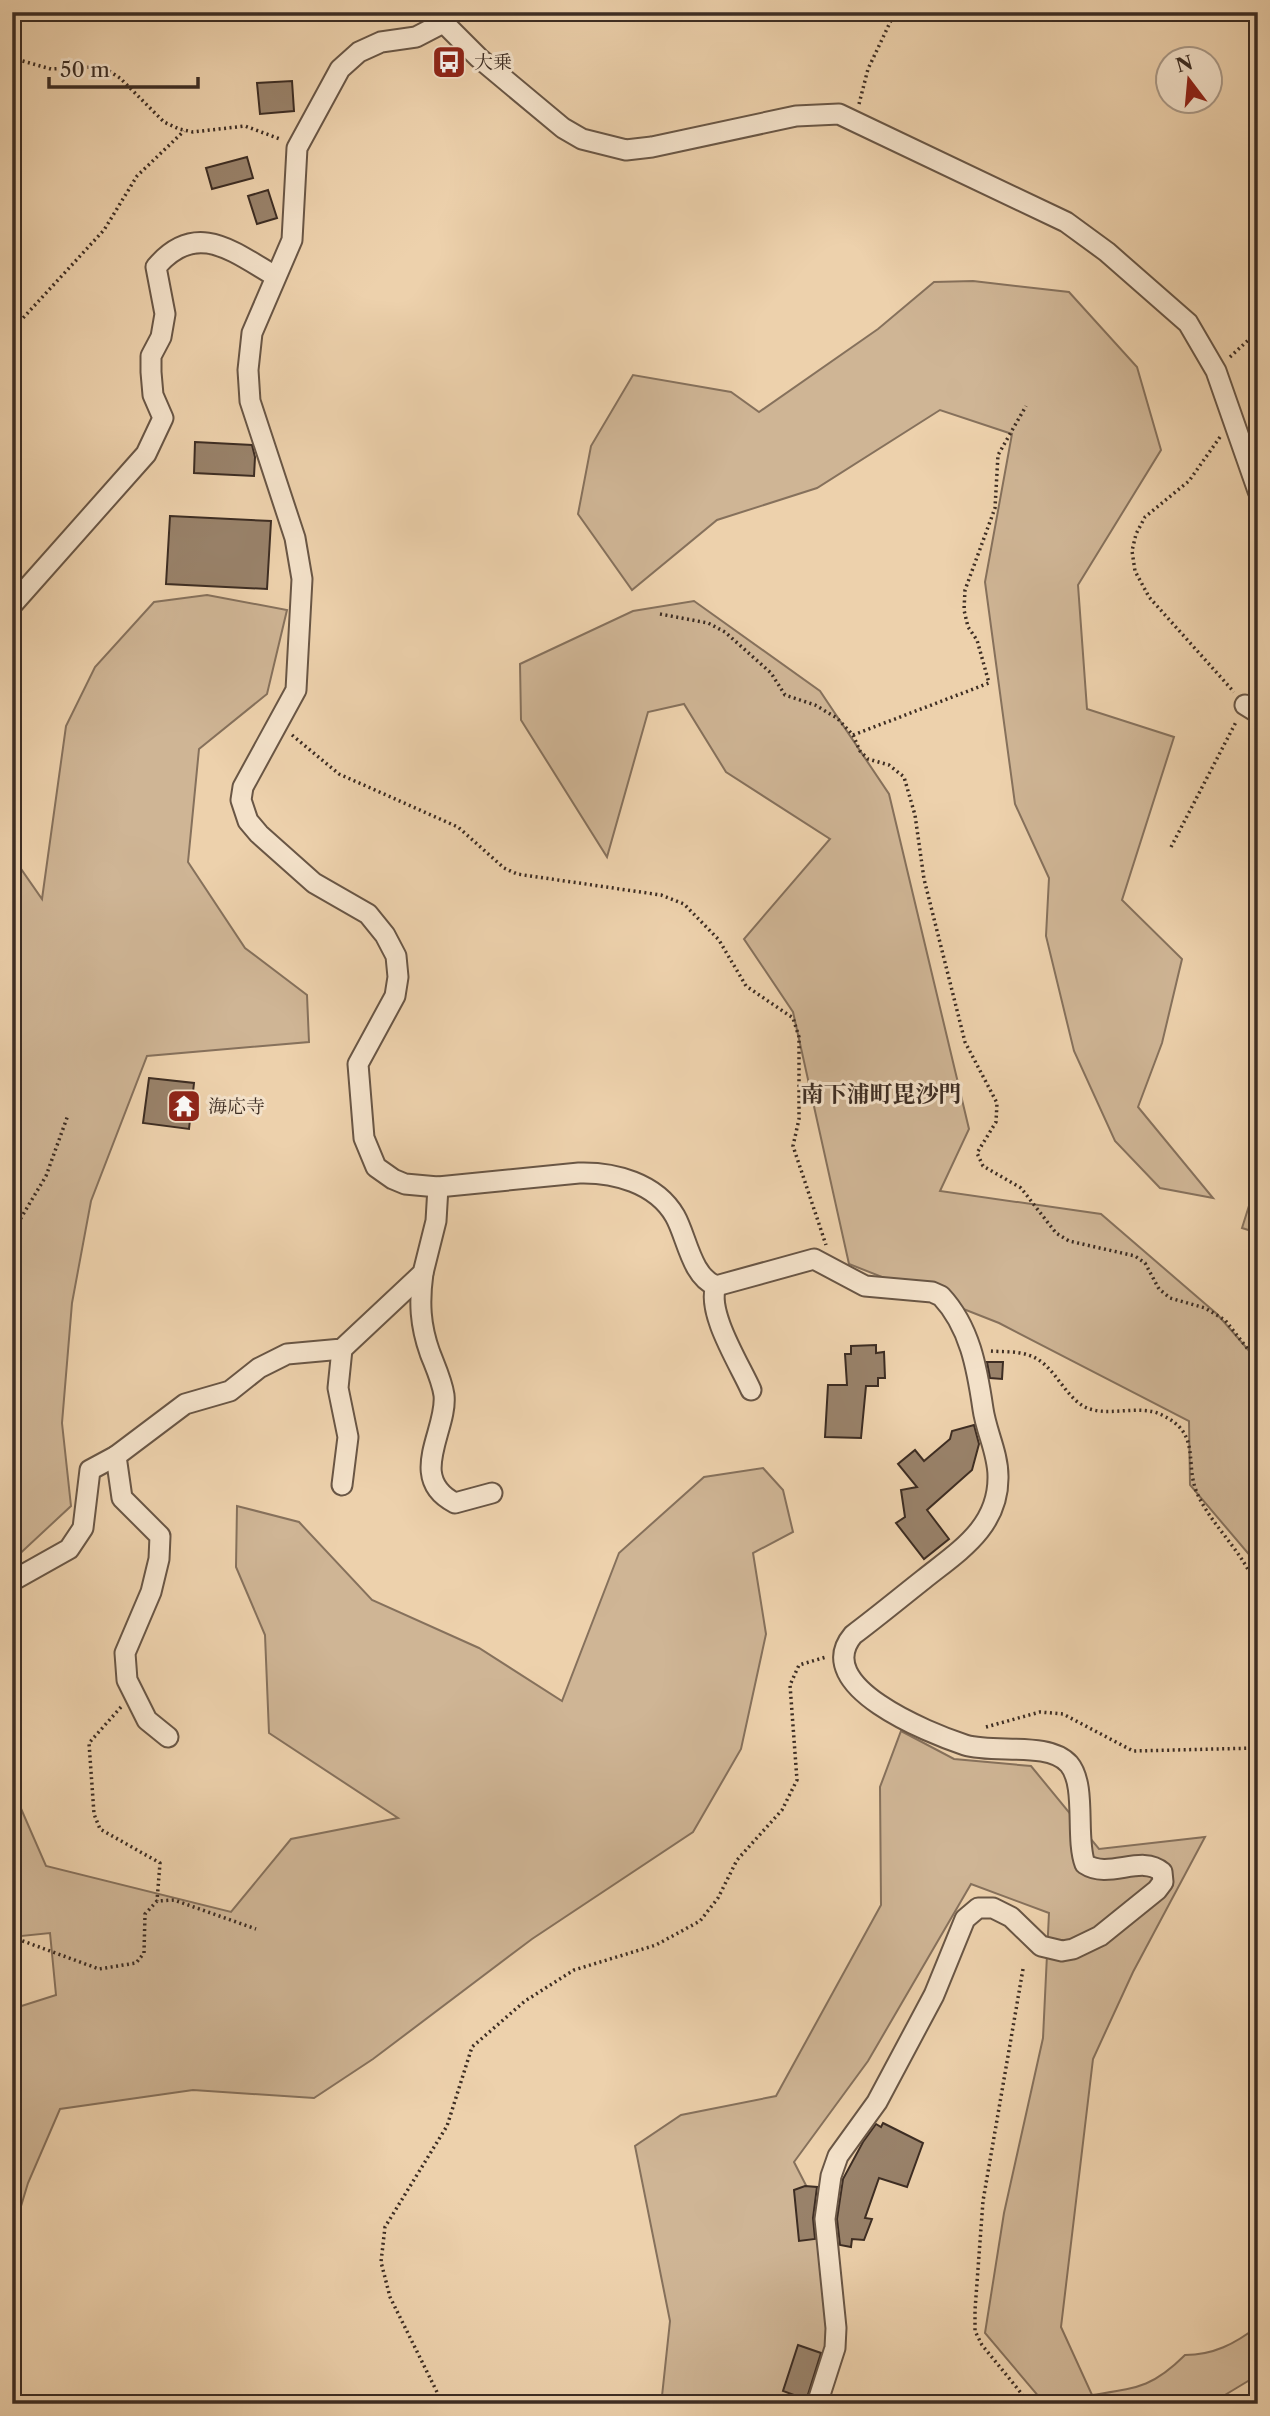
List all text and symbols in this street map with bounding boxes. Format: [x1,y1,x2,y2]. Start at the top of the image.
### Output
bus stop icon: 大乗 [430,43,468,81]
scale bar [49,46,198,90]
north arrow [1154,46,1224,116]
place label: 大乗 [474,51,512,74]
text: N [1173,51,1196,77]
text: 50 m [60,57,110,82]
district label: 南下浦町毘沙門 [801,1080,962,1108]
temple icon: 海応寺 [165,1087,203,1125]
place label: 海応寺 [208,1095,265,1118]

